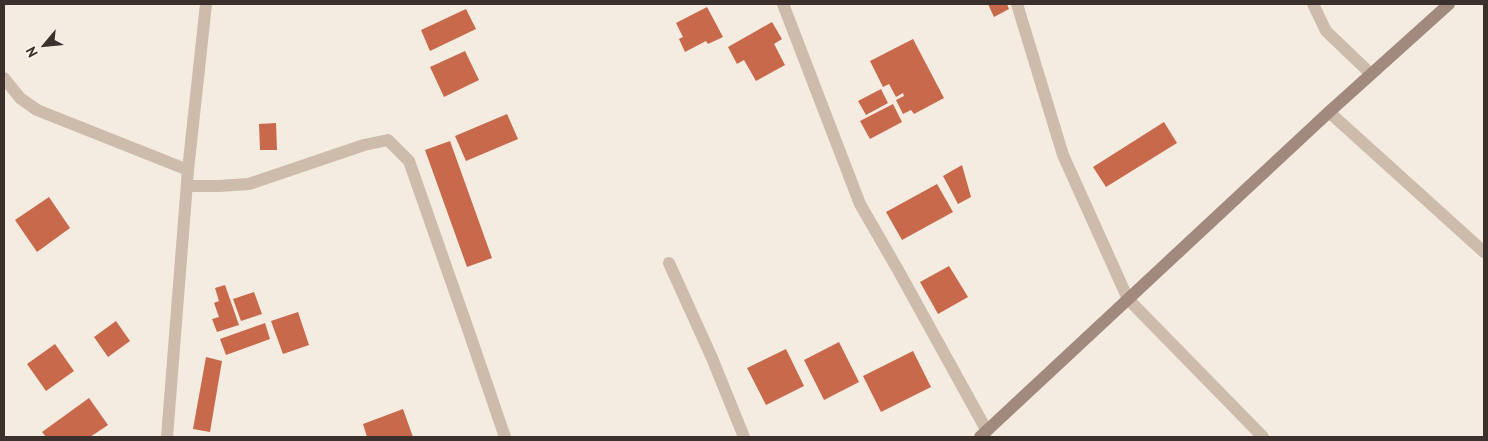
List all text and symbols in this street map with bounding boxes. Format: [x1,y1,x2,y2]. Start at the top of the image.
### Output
north arrow [20,20,70,70]
text: N [22,44,42,60]

